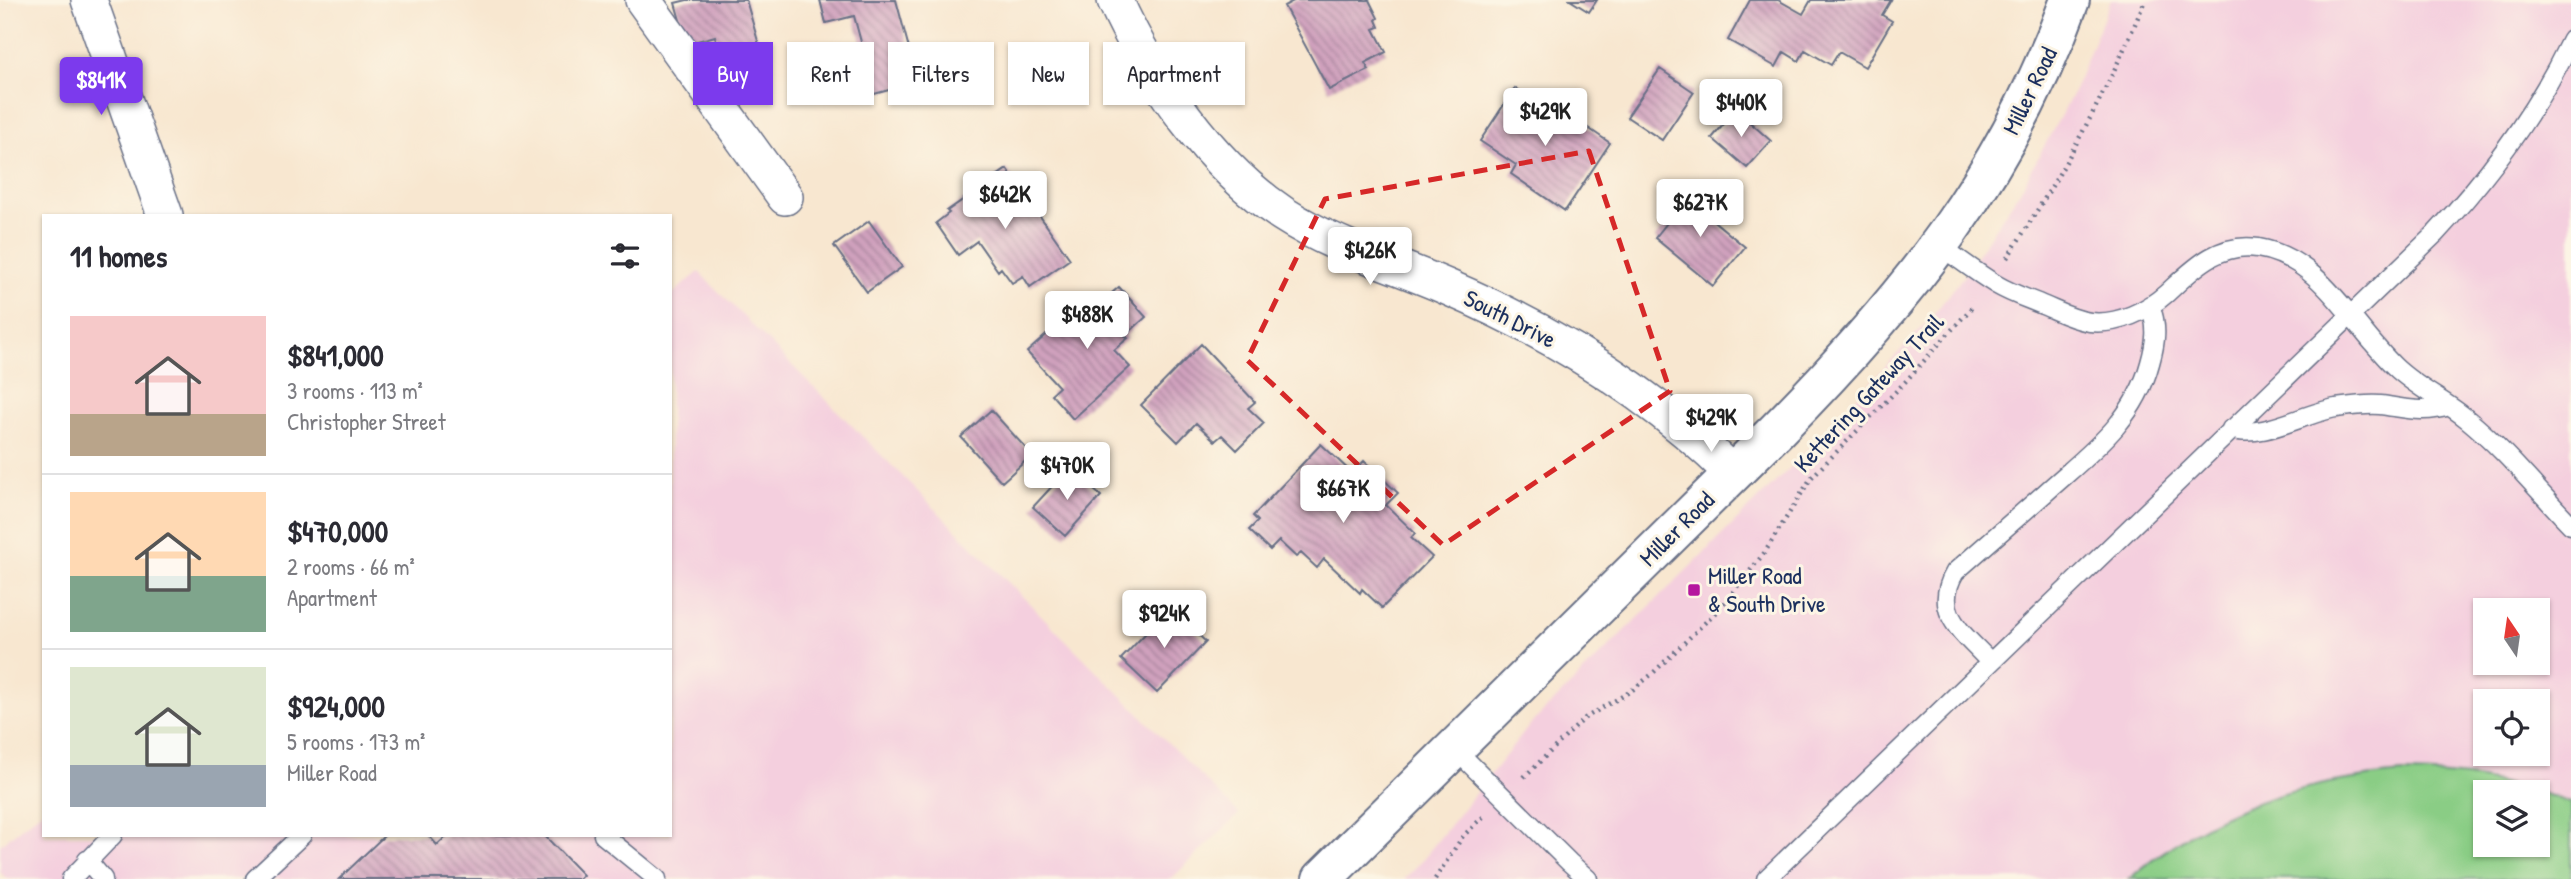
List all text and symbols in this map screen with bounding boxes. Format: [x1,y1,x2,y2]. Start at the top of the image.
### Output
street label: Miller Road [1994,41,2064,140]
chip: Buy [693,42,773,105]
chip: Rent [787,42,874,105]
chip: Filters [888,42,994,105]
chip: New [1008,42,1089,105]
chip: Apartment [1103,42,1245,105]
pin: $841K [52,58,150,117]
text: $841K [76,64,126,95]
pin: $440K [1692,80,1790,139]
text: $440K [1715,86,1767,117]
pin: $429K [1496,88,1594,148]
text: $429K [1519,95,1571,126]
pin: $642K [956,172,1054,231]
text: $642K [979,178,1031,209]
pin: $627K [1651,180,1749,239]
text: $627K [1672,186,1728,217]
pin: $426K [1321,228,1419,287]
text: $426K [1344,234,1396,265]
text: 11 homes [70,236,167,276]
icon: filters [606,237,644,275]
street label: South Drive [1459,281,1562,355]
pin: $488K [1038,292,1136,351]
text: $488K [1061,298,1113,329]
street label: Kettering Gateway Trail [1786,305,1951,479]
text: $841,000 [287,335,384,375]
icon: home [126,344,210,428]
text: 3 rooms · 113 m² [287,375,423,406]
pin: $429K [1662,394,1760,454]
text: $429K [1685,401,1737,432]
text: Christopher Street [287,406,446,437]
pin: $470K [1018,442,1116,502]
text: $470K [1040,449,1094,480]
pin: $667K [1294,466,1392,525]
text: $667K [1316,472,1370,503]
street label: Miller Road [1632,484,1721,573]
text: $470,000 [287,511,388,551]
icon: home [126,520,210,604]
text: 2 rooms · 66 m² [287,551,415,582]
place label: Miller Road & South Drive [1708,559,1826,619]
text: Apartment [287,582,377,613]
marker: Miller Road & South Drive [1686,582,1702,598]
pin: $924K [1115,590,1213,650]
text: $924K [1138,597,1190,628]
north arrow [2473,598,2550,676]
map controls [2473,598,2550,857]
text: $924,000 [287,686,385,726]
button: locate [2473,689,2550,766]
icon: home [126,695,210,779]
text: 5 rooms · 173 m² [287,726,425,757]
text: Miller Road [287,757,377,788]
button: layers [2473,780,2550,857]

